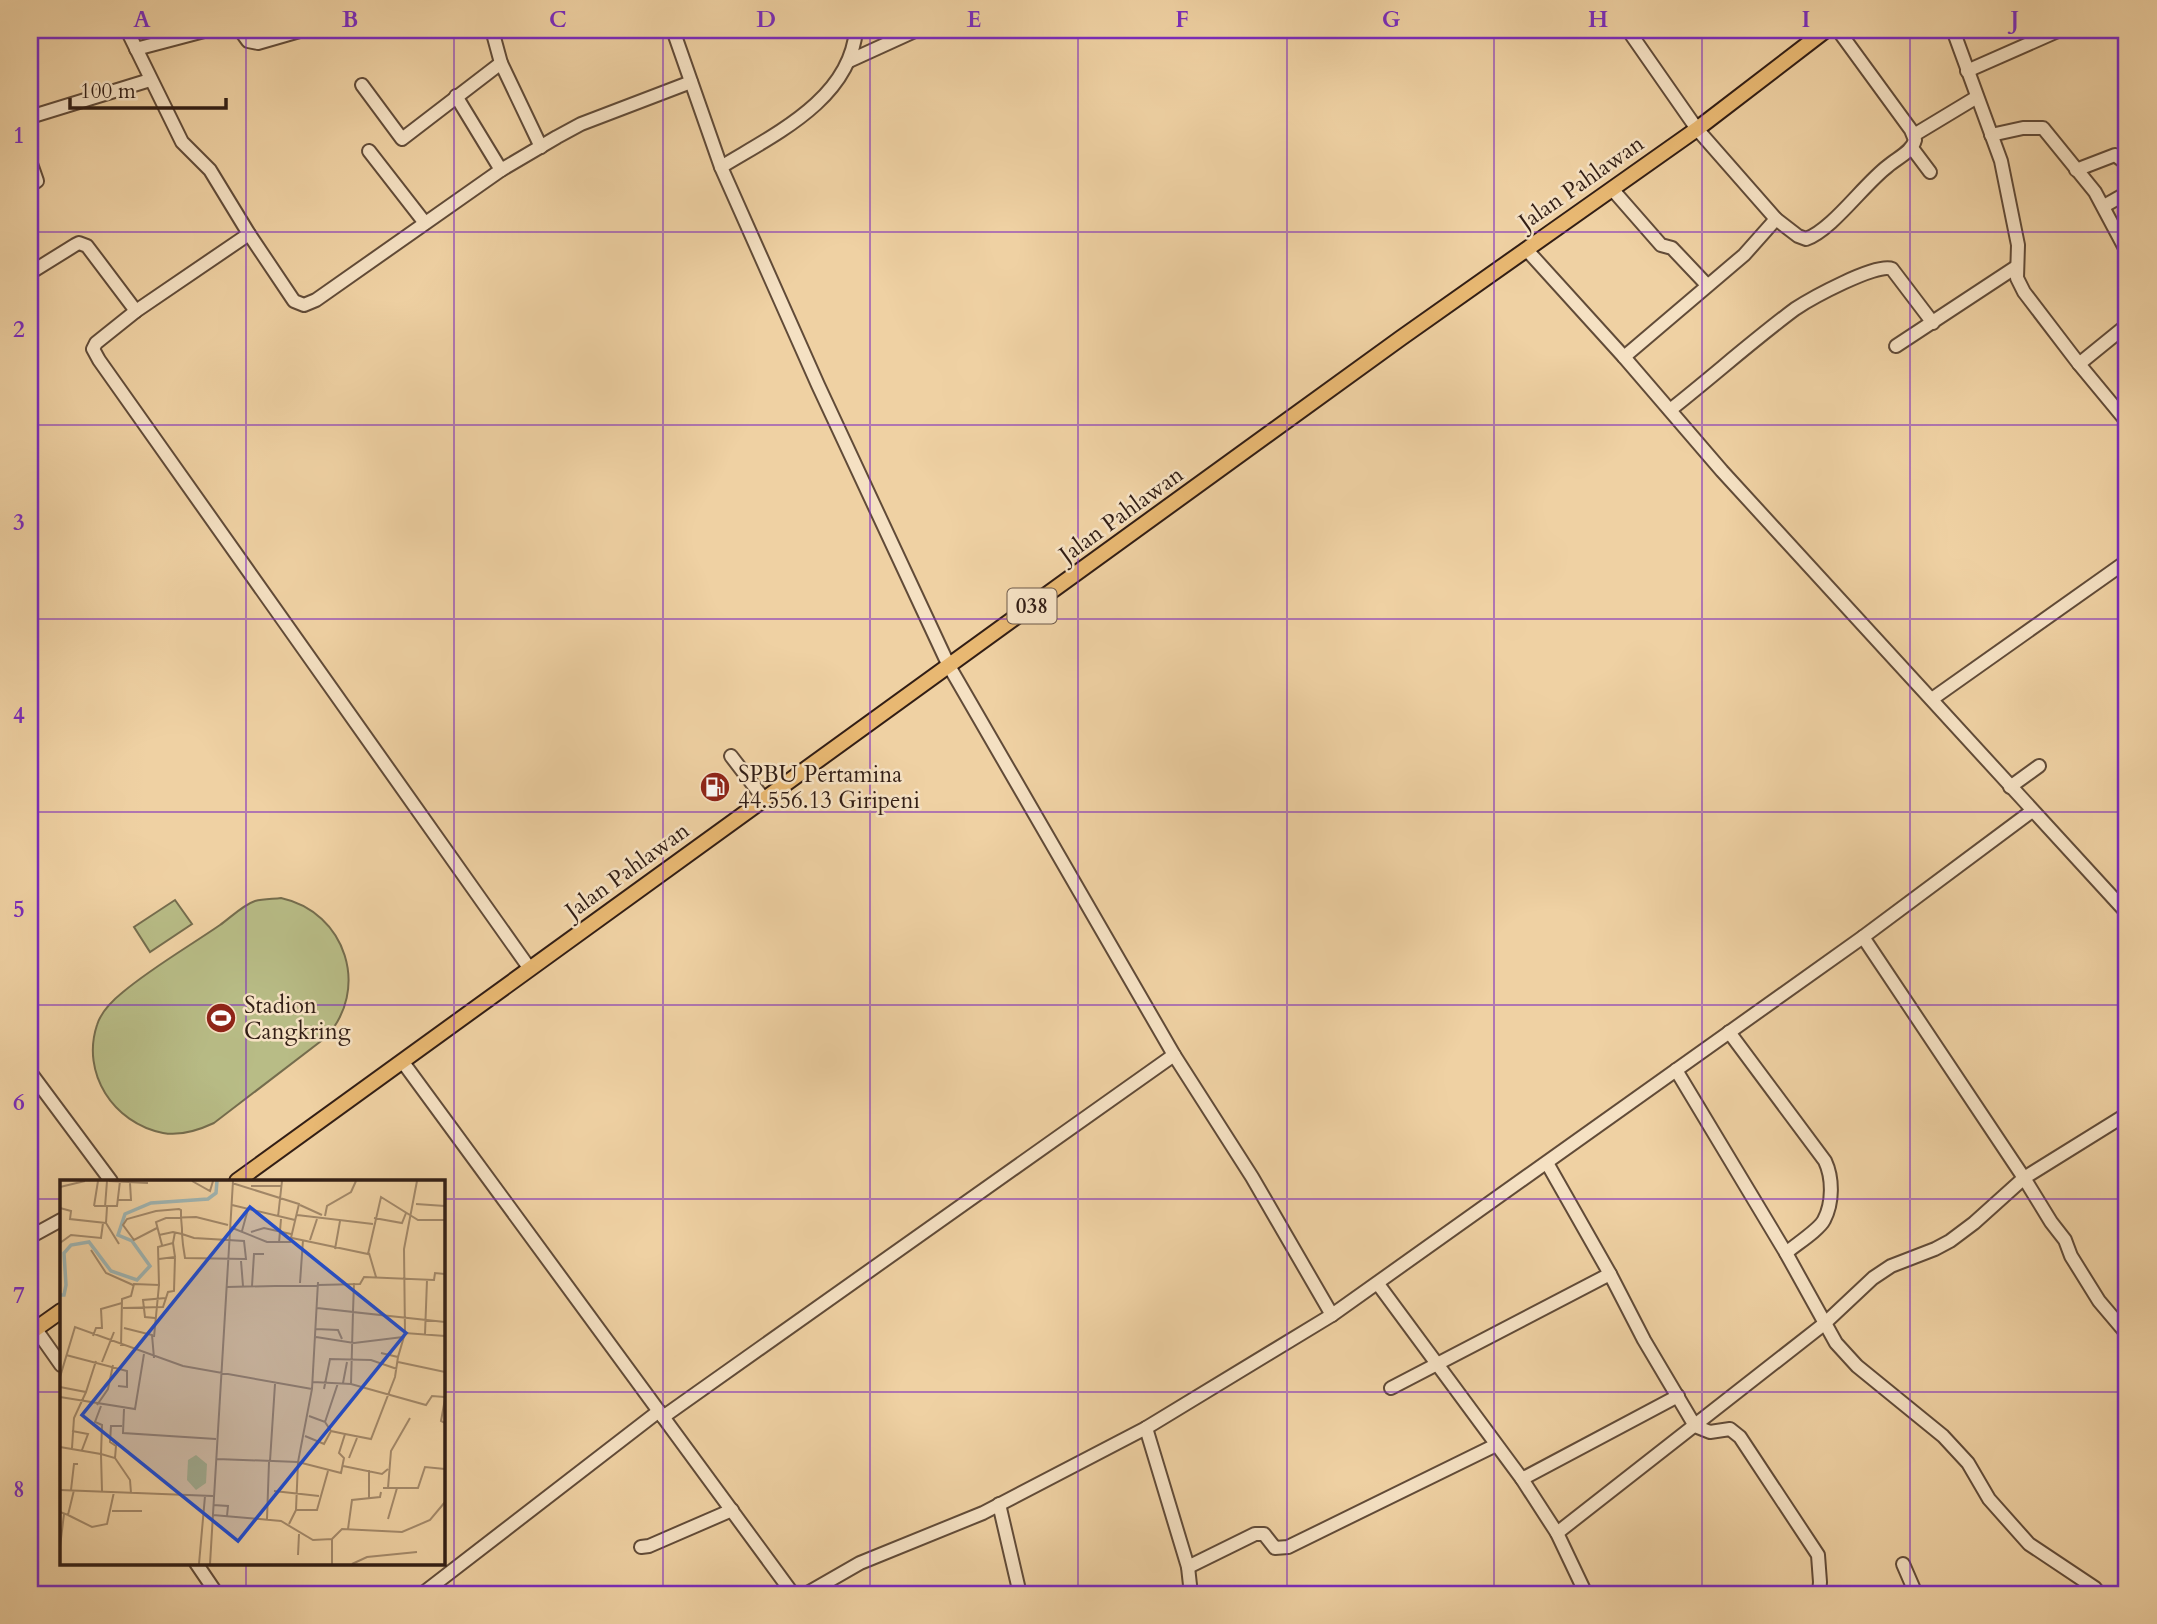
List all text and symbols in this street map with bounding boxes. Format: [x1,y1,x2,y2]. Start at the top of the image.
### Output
text: A [133,4,151,35]
text: B [342,4,358,35]
text: C [549,4,567,35]
text: D [756,4,776,35]
text: E [967,4,981,35]
text: F [1175,4,1189,35]
text: G [1382,4,1401,35]
text: H [1588,4,1608,35]
text: I [1802,4,1810,35]
text: J [2008,4,2019,35]
scale bar [70,66,226,110]
text: 100 m [80,77,136,106]
text: 1 [13,120,25,151]
street label: Jalan Pahlawan [1510,128,1650,239]
text: 2 [13,314,25,345]
street label: Jalan Pahlawan [1051,459,1190,572]
text: 3 [13,507,25,538]
road number: 038 [1007,588,1056,624]
text: 4 [13,700,25,731]
place label: SPBU Pertamina 44.556.13 Giripeni [738,759,920,816]
fuel station icon: SPBU Pertamina 44.556.13 Giripeni [698,770,732,804]
street label: Jalan Pahlawan [557,815,696,928]
text: 5 [13,894,25,925]
place label: Stadion Cangkring [244,990,351,1047]
sports icon: Stadion Cangkring [204,1001,238,1035]
text: 6 [13,1087,25,1118]
inset map [60,1180,444,1564]
text: 7 [13,1280,25,1311]
text: 8 [13,1474,25,1505]

